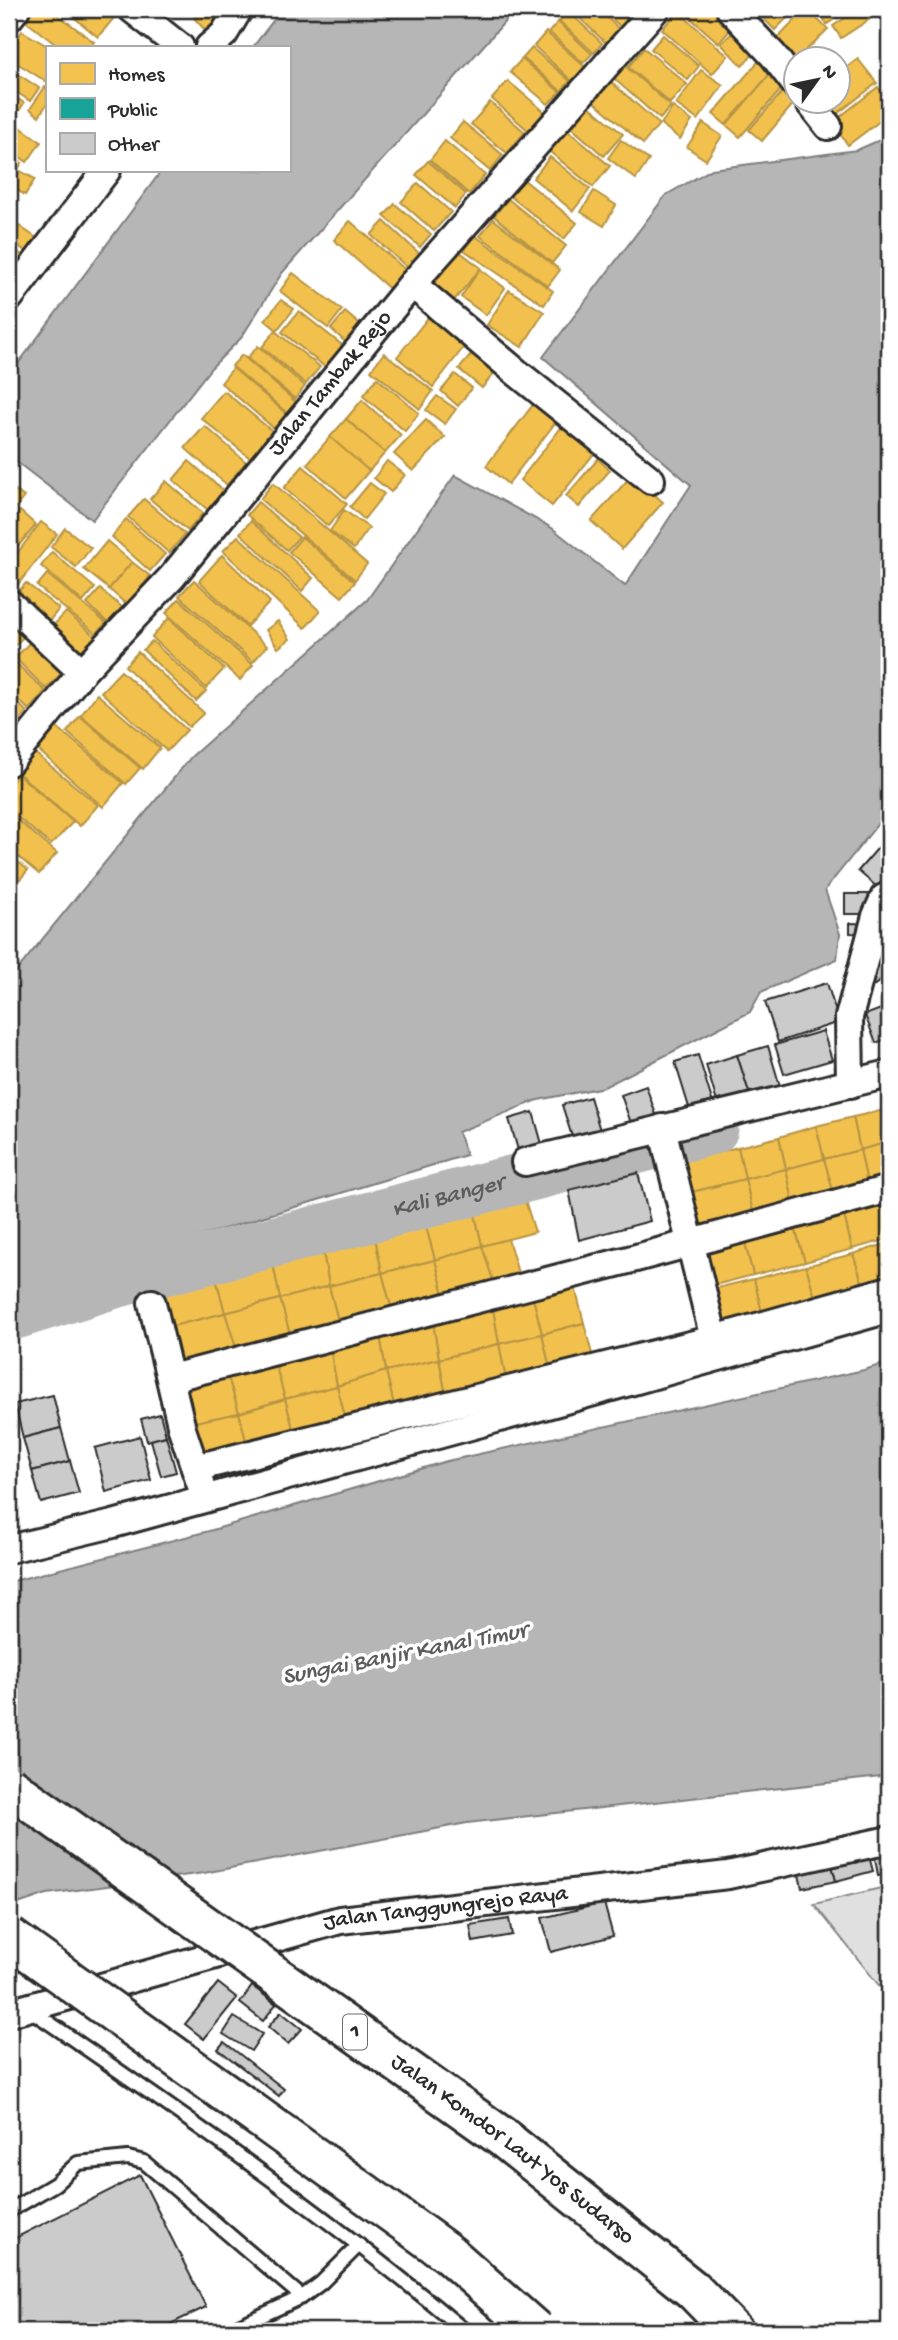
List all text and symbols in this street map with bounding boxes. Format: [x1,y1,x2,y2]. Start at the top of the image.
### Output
legend [46,46,290,172]
north arrow [782,46,852,116]
text: N [815,61,841,84]
text: Homes [108,64,166,89]
text: Public [107,100,158,125]
text: Other [108,134,160,159]
street label: Jalan Tambak Rejo [263,305,398,462]
water label: Kali Banger [389,1168,511,1225]
water label: Sungai Banjir Kanal Timur [280,1616,534,1693]
street label: Jalan Tanggungrejo Raya [320,1880,570,1938]
road number: 1 [343,2014,367,2050]
street label: Jalan Komdor Laut Yos Sudarso [385,2048,639,2251]

